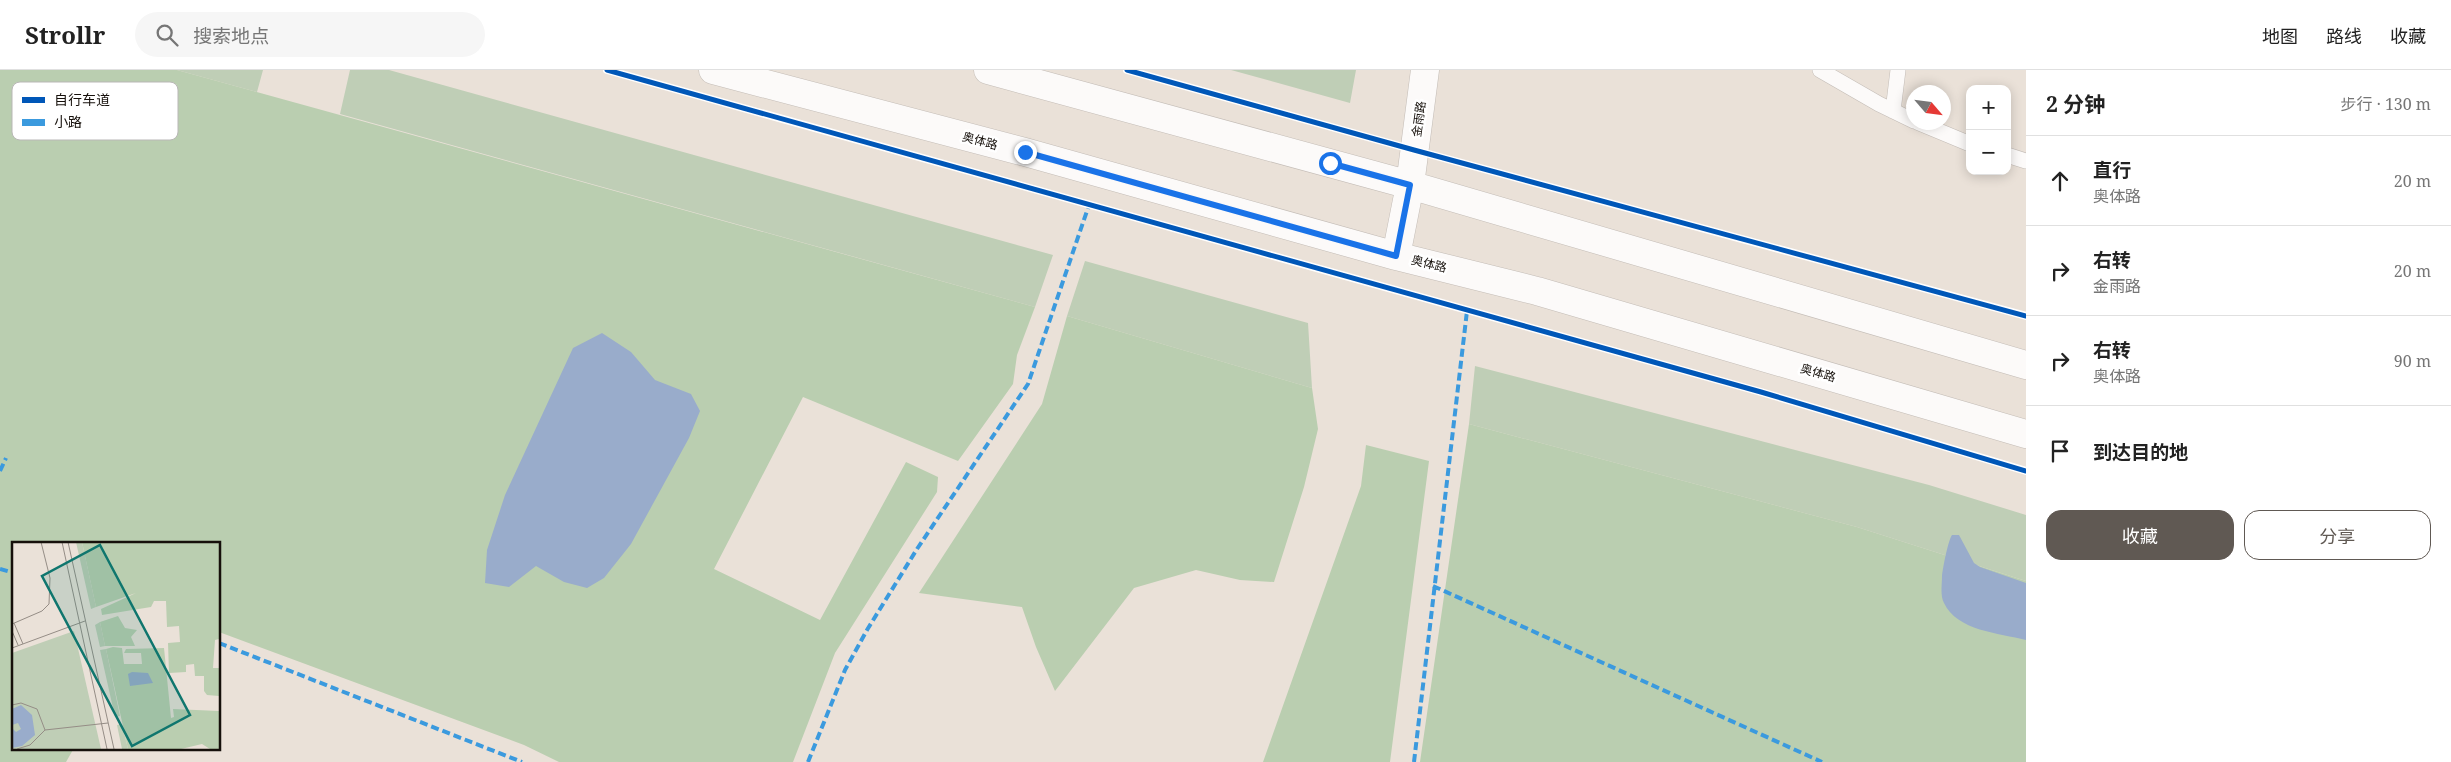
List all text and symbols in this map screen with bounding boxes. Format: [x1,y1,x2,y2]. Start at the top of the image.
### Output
search box [135,12,485,57]
text: Strollr [25,18,105,51]
icon: search [153,21,181,49]
text: 搜索地点 [193,23,269,49]
text: 地图 [2262,24,2298,48]
text: 路线 [2326,24,2362,48]
text: 收藏 [2390,24,2426,48]
legend [12,82,178,140]
north arrow [1906,85,1951,130]
map controls [1966,85,2011,175]
button: + [1966,85,2011,130]
text: 自行车道 [54,90,110,109]
text: 2 分钟 [2046,90,2105,118]
text: 步行 · 130 m [2341,93,2431,115]
street label: 金雨路 [1408,100,1429,138]
text: 小路 [54,112,82,131]
street label: 奥体路 [961,128,1000,153]
button: − [1966,130,2011,175]
route end [1014,141,1037,164]
route start [1319,152,1342,175]
text: 直行 [2093,157,2131,183]
icon: ahead [2046,167,2074,195]
text: 20 m [2394,170,2431,192]
text: 奥体路 [2093,185,2141,207]
text: 右转 [2093,247,2131,273]
street label: 奥体路 [1410,251,1449,276]
icon: right [2046,257,2074,285]
text: 20 m [2394,260,2431,282]
text: 金雨路 [2093,275,2141,297]
text: 右转 [2093,337,2131,363]
icon: right [2046,347,2074,375]
text: 90 m [2394,350,2431,372]
street label: 奥体路 [1798,359,1838,386]
text: 奥体路 [2093,365,2141,387]
icon: arrive [2046,437,2074,465]
text: 到达目的地 [2093,439,2188,465]
button: 收藏 [2046,510,2234,560]
button: 分享 [2244,510,2431,560]
inset map [12,542,220,750]

